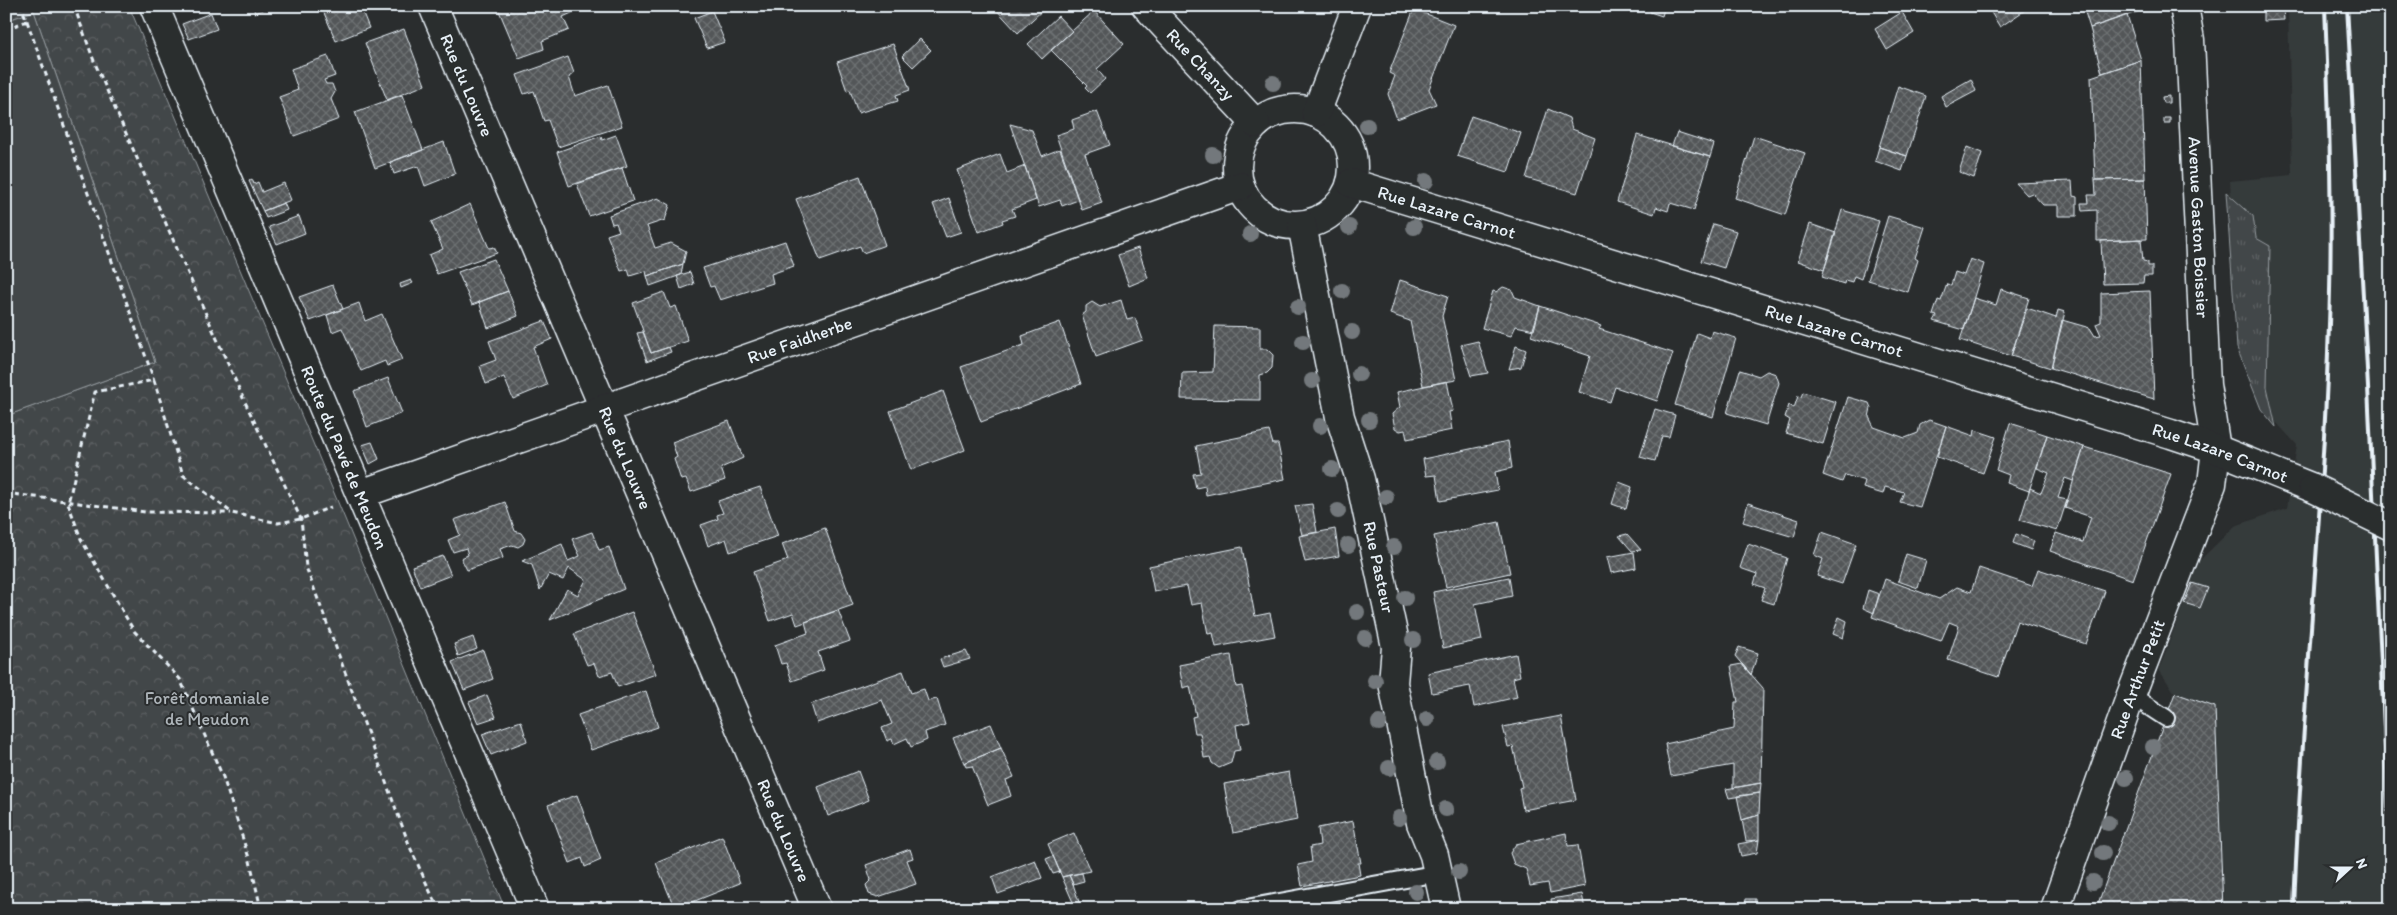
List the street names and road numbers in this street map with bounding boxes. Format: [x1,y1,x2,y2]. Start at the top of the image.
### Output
street label: Rue Chanzy [1162,24,1240,106]
street label: Rue du Louvre [435,30,498,140]
street label: Avenue Gaston Boissier [2183,136,2214,319]
street label: Rue Lazare Carnot [1375,181,1519,244]
street label: Rue Lazare Carnot [1762,299,1906,362]
street label: Rue Faidherbe [744,312,855,369]
street label: Route du Pavé de Meudon [296,362,393,553]
street label: Rue du Louvre [594,403,657,513]
street label: Rue Lazare Carnot [2149,418,2291,488]
street label: Rue Pasteur [1358,519,1400,616]
street label: Rue Arthur Petit [2105,616,2170,742]
street label: Rue du Louvre [752,776,815,885]

